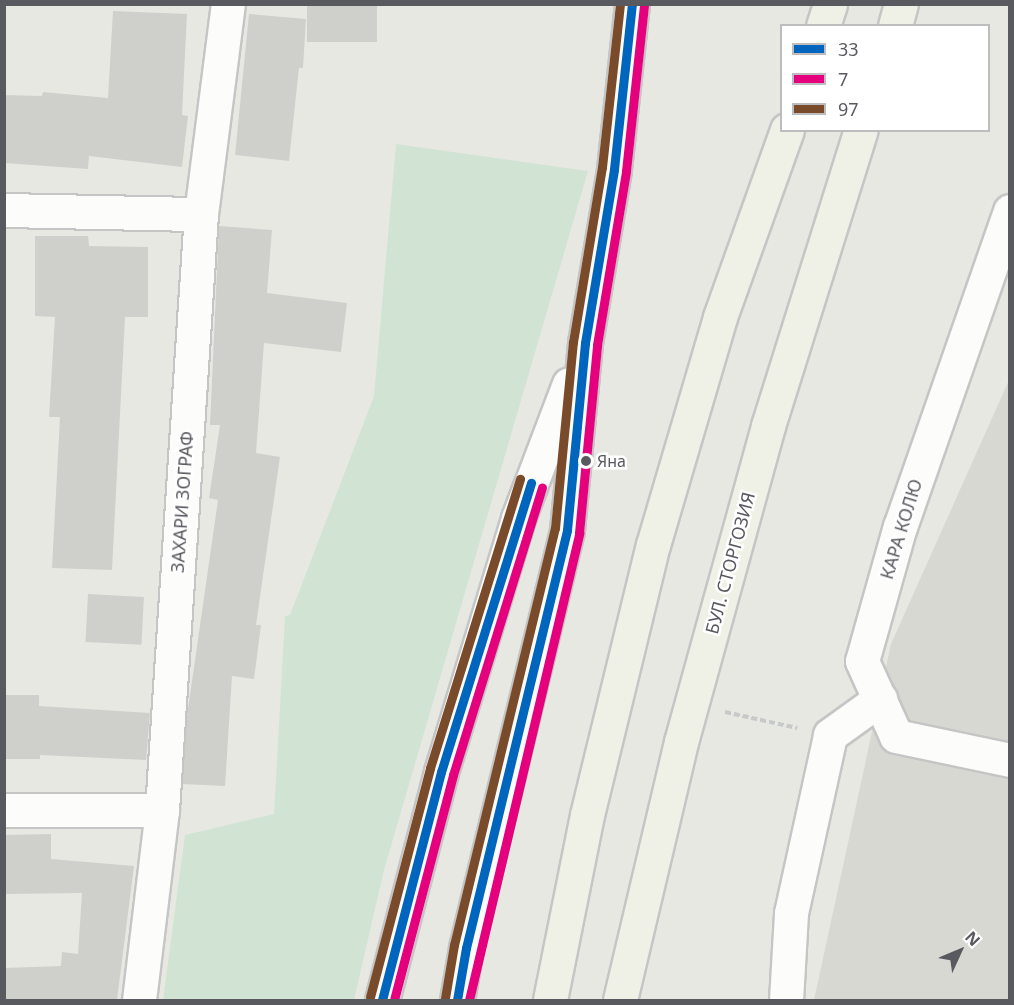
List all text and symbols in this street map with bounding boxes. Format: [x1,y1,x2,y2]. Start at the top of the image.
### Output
legend [780,24,990,132]
text: 33 [838,37,859,61]
text: 7 [838,67,848,91]
text: 97 [838,97,859,121]
street label: ЗАХАРИ ЗОГРАФ [166,430,198,574]
place label: Яна [597,451,626,471]
marker: Яна [580,455,592,467]
street label: КАРА КОЛЮ [875,476,927,582]
street label: БУЛ. СТОРГОЗИЯ [701,490,759,636]
north arrow [930,921,990,981]
text: N [961,926,985,951]

